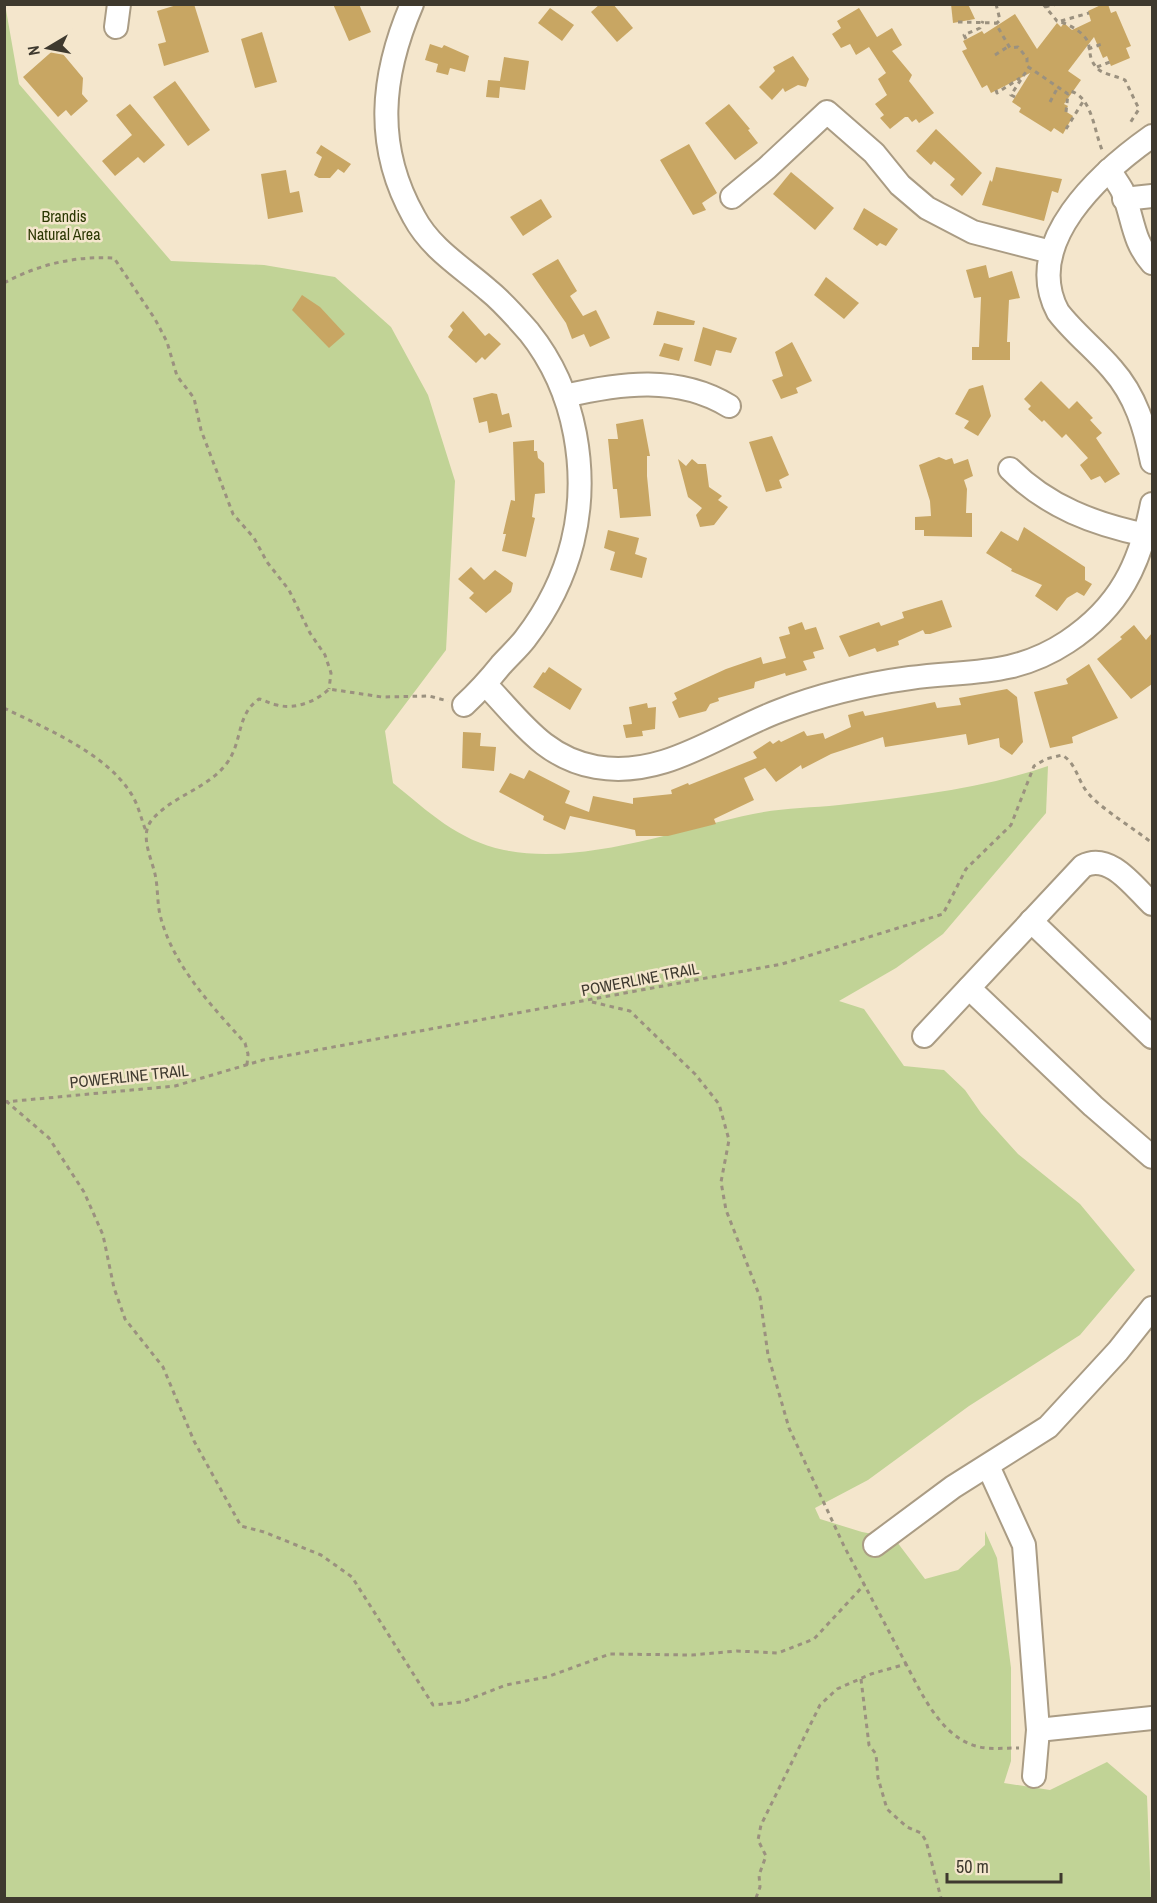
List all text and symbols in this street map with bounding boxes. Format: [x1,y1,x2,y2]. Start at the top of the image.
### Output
north arrow [18,18,78,78]
text: N [22,44,45,57]
park label: Brandis Natural Area [28,205,101,245]
street label: POWERLINE TRAIL [579,957,701,1001]
street label: POWERLINE TRAIL [68,1059,190,1093]
scale bar [947,1846,1061,1884]
text: 50 m [956,1854,989,1879]

